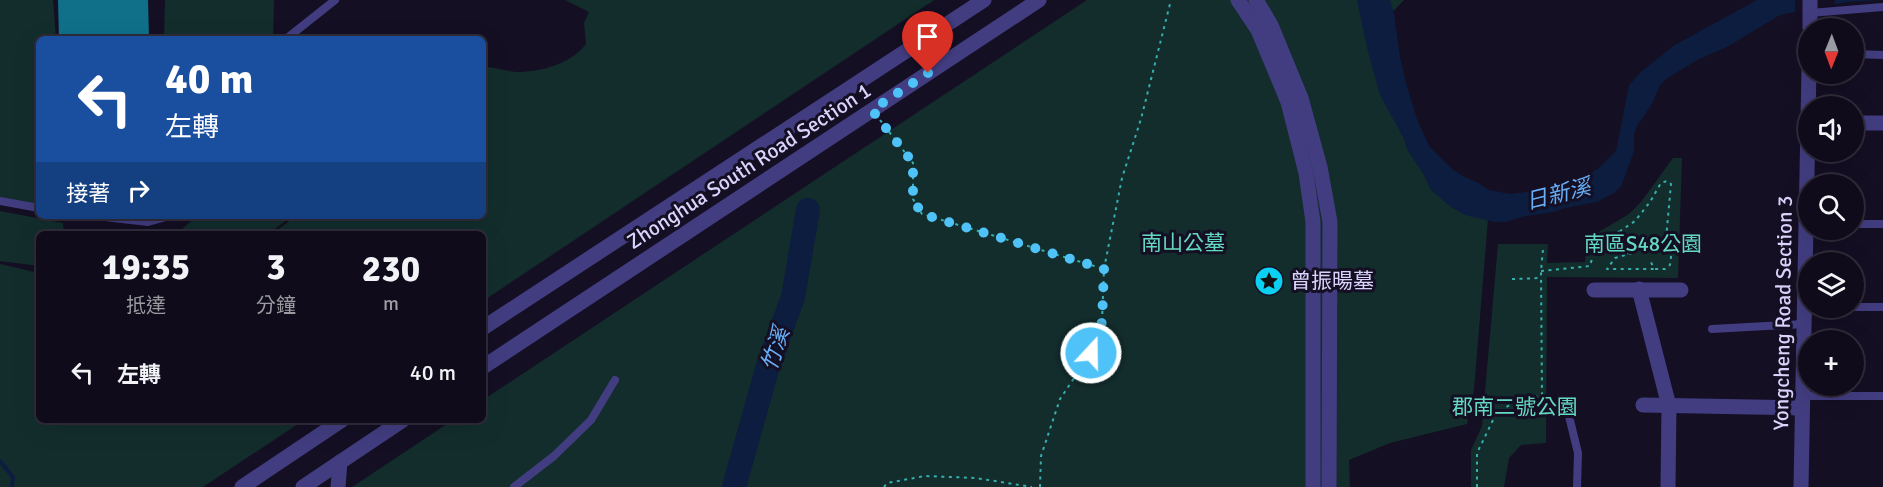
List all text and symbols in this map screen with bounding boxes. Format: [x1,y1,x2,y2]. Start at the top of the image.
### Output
pin [902,11,953,73]
north arrow [1798,18,1864,84]
map controls [1798,18,1864,396]
icon: arrive [911,20,944,53]
text: 40 m [165,54,254,105]
icon: left [66,60,144,138]
street label: Zhonghua South Road Section 1 [622,77,876,255]
button: sound [1798,96,1864,162]
text: 左轉 [165,111,219,144]
water label: 日新溪 [1523,172,1596,215]
icon: right [122,174,155,207]
button: search [1798,174,1864,240]
text: 接著 [66,180,110,207]
street label: Yongcheng Road Section 3 [1768,195,1798,431]
park label: 南山公墓 [1141,230,1225,256]
park label: 南區S48公園 [1584,231,1702,257]
text: 19:35 [102,245,190,290]
text: 3 [266,245,286,290]
text: 230 [362,247,420,292]
button: layers [1798,252,1864,318]
place icon: 曾振暘墓 [1253,265,1285,297]
place label: 曾振暘墓 [1290,268,1374,294]
text: m [383,291,399,316]
text: 抵達 [126,293,166,318]
text: 分鐘 [256,293,296,318]
water label: 竹溪 [755,321,796,374]
position arrow [1059,321,1123,385]
button: + [1798,330,1864,396]
icon: left [66,356,99,389]
text: 40 m [410,359,456,386]
text: 左轉 [117,361,161,388]
park label: 郡南二號公園 [1452,394,1578,420]

